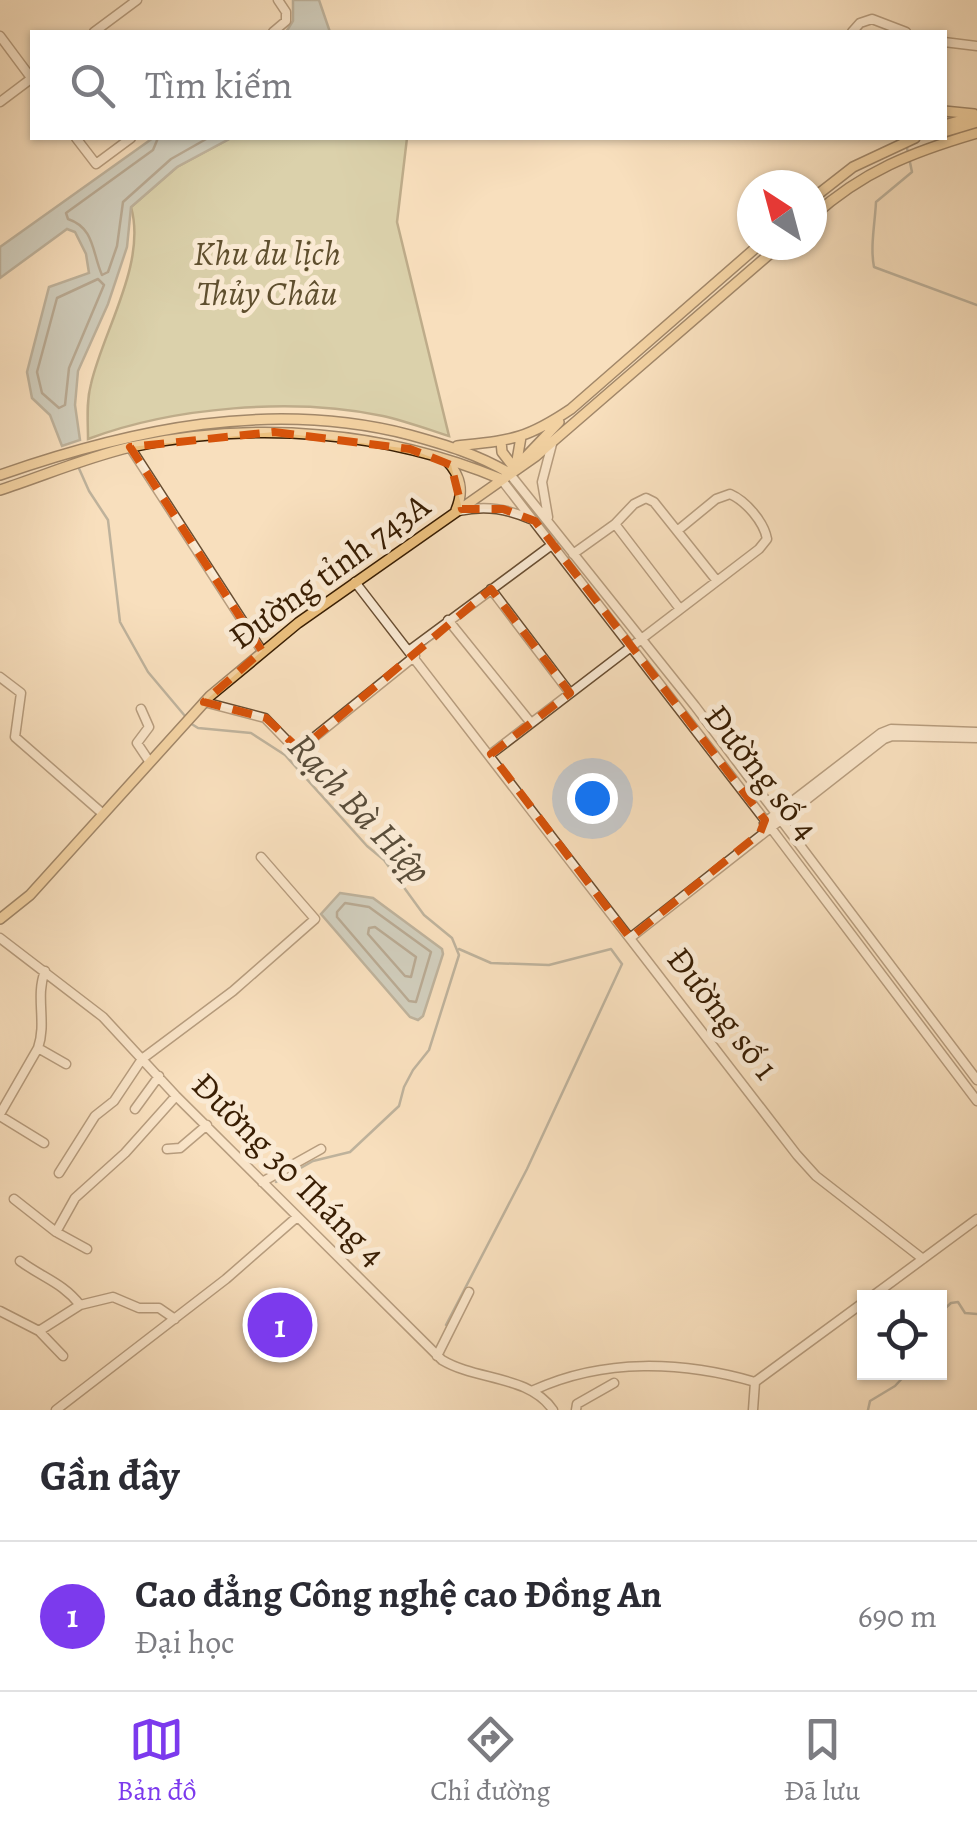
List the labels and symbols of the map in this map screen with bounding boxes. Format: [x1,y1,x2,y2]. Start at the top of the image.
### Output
north arrow [737,170,827,260]
park label: Khu du lịch Thủy Châu [193,229,341,317]
street label: Đường tỉnh 743A [219,481,440,660]
street label: Đường số 4 [694,694,830,850]
water label: Rạch Bà Hiệp [276,721,444,895]
your location [567,773,618,824]
street label: Đường số 1 [656,937,790,1089]
street label: Đường 30 Tháng 4 [181,1061,397,1277]
pin: 1 [248,1288,312,1362]

